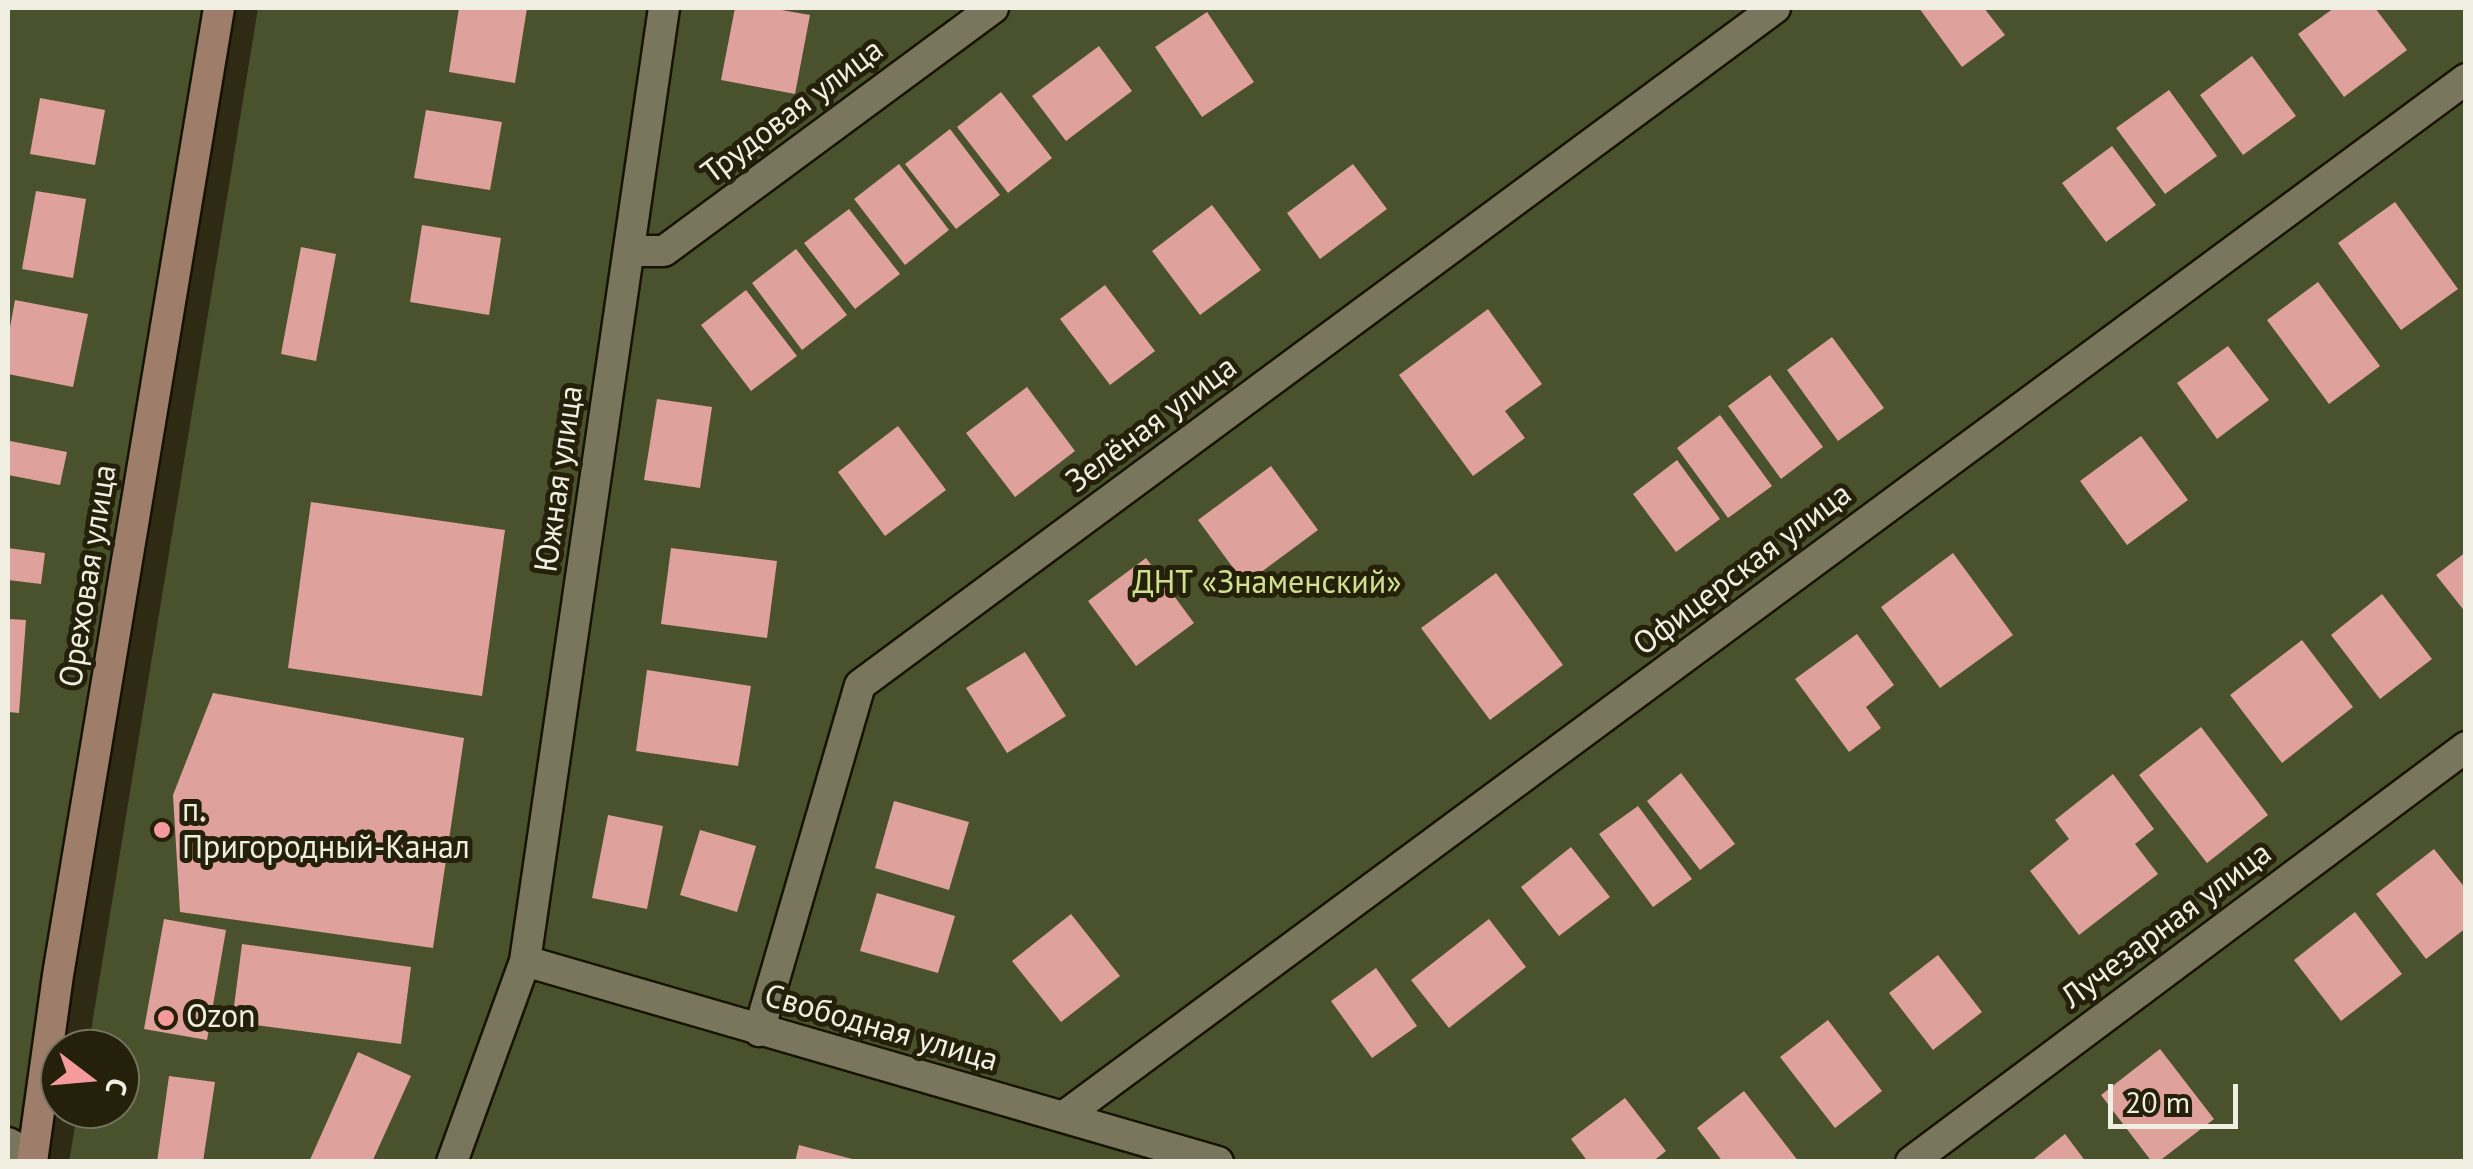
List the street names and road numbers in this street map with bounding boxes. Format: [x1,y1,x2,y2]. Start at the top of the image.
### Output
street label: Трудовая улица [695,31,891,193]
street label: Зелёная улица [1059,348,1245,502]
street label: Южная улица [528,383,592,575]
street label: Ореховая улица [52,462,126,690]
street label: Офицерская улица [1626,476,1860,664]
street label: Лучезарная улица [2055,835,2279,1017]
street label: Свободная улица [760,977,1002,1081]

